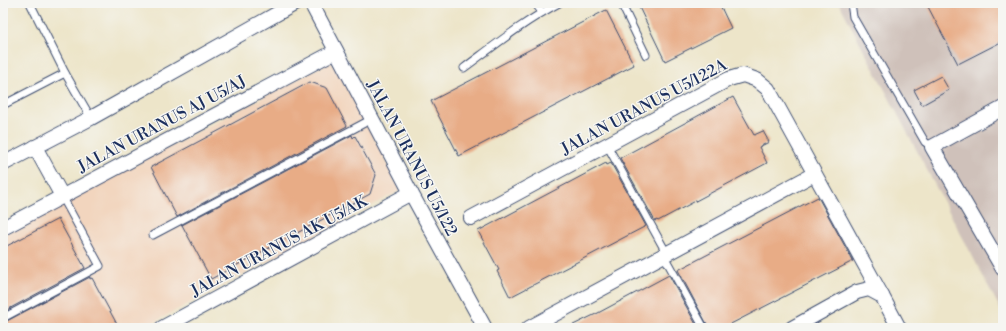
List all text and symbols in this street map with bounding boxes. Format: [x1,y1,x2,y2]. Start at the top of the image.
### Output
street label: JALAN URANUS U5/122A [557,54,731,160]
street label: JALAN URANUS AJ U5/AJ [73,71,250,177]
street label: JALAN URANUS U5/122 [362,76,462,239]
street label: JALAN URANUS AK U5/AK [187,190,372,302]

